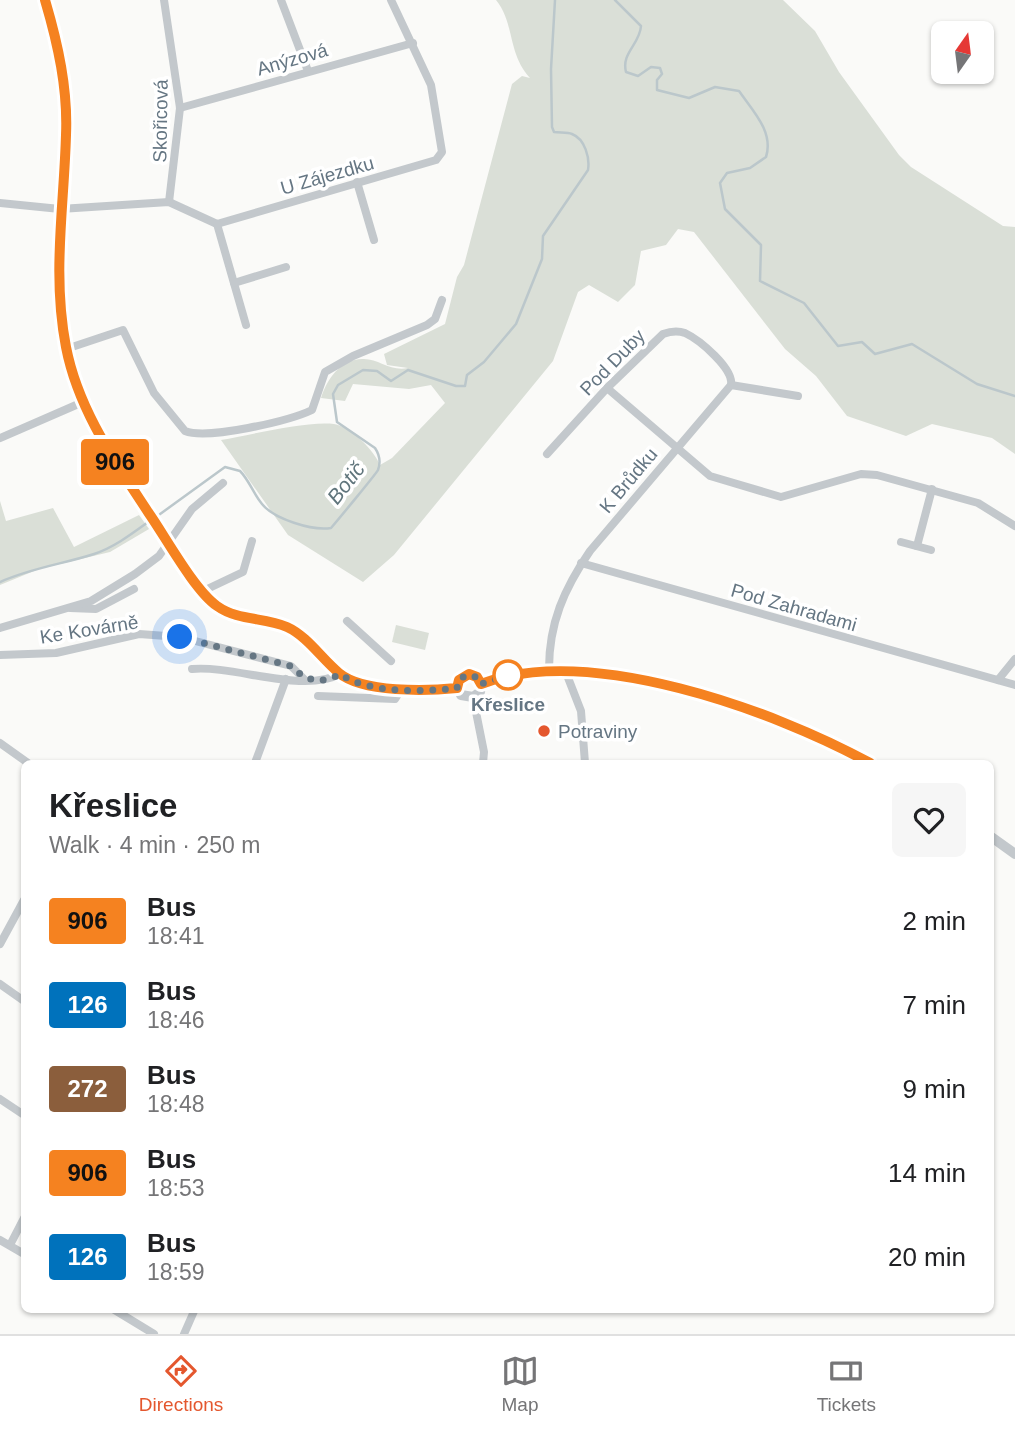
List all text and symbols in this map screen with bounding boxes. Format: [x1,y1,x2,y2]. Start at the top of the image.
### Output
north arrow [931,21,994,84]
map controls [931,21,994,84]
street label: Anýzová [254,39,330,80]
street label: Skořicová [149,79,172,163]
street label: U Zájezdku [278,152,376,199]
street label: Pod Duby [576,325,649,400]
line badge: 906 [75,439,155,485]
street label: K Brůdku [595,444,662,517]
text: 906 [95,448,135,475]
water label: Botič [322,457,369,508]
street label: Pod Zahradami [729,579,859,635]
street label: Ke Kovárně [38,611,140,648]
your location [162,619,197,654]
marker: Křeslice [493,660,523,690]
place label: Křeslice [471,694,545,715]
place label: Potraviny [558,721,638,742]
marker: Potraviny [536,723,552,739]
button: heart [892,783,966,857]
text: Křeslice [49,787,177,824]
text: Walk · 4 min · 250 m [49,832,260,858]
text: Bus [147,892,196,922]
text: 2 min [902,906,966,936]
text: 906 [67,907,108,934]
text: 18:41 [147,923,205,949]
text: Bus [147,976,196,1006]
text: 7 min [902,990,966,1020]
text: 126 [67,991,108,1018]
text: 18:46 [147,1007,205,1033]
text: Bus [147,1060,196,1090]
text: 9 min [902,1074,966,1104]
text: 272 [67,1075,108,1102]
text: 18:48 [147,1091,205,1117]
text: Bus [147,1144,196,1174]
text: 14 min [888,1158,966,1188]
text: 906 [67,1159,108,1186]
text: 18:53 [147,1175,205,1201]
text: Bus [147,1228,196,1258]
text: 20 min [888,1242,966,1272]
text: 126 [67,1243,108,1270]
text: 18:59 [147,1259,205,1285]
tab: Directions [139,1352,223,1416]
tab: Map [501,1352,539,1416]
tab: Tickets [817,1352,876,1416]

